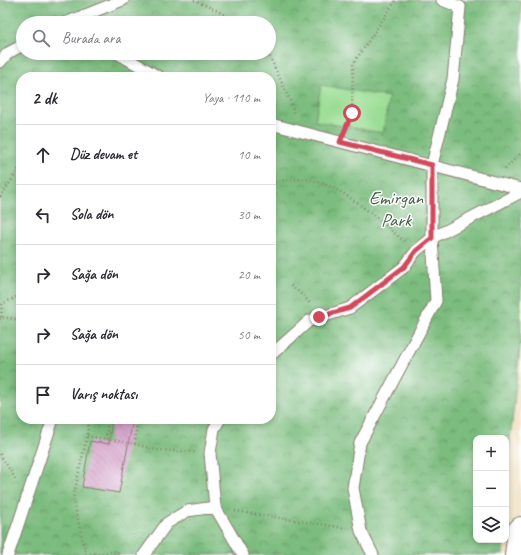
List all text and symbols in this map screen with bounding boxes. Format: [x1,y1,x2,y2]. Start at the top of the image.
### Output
search box [16,16,276,60]
icon: search [30,27,52,49]
text: Burada ara [62,29,120,48]
text: 2 dk [32,88,57,109]
text: Yaya · 110 m [203,90,260,106]
route start [343,104,361,122]
icon: ahead [32,144,54,166]
text: Düz devam et [70,145,137,164]
text: 10 m [238,147,260,163]
park label: Emirgan Park [369,186,423,232]
icon: left [32,204,54,226]
text: Sola dön [70,205,113,224]
text: 30 m [238,207,260,223]
icon: right [32,264,54,286]
text: Sağa dön [70,265,118,284]
text: 20 m [238,267,260,283]
route end [310,308,328,326]
icon: right [32,324,54,346]
text: Sağa dön [70,325,118,344]
text: 50 m [238,327,260,343]
icon: arrive [32,384,54,406]
text: Varış noktası [70,385,137,404]
map controls [473,435,509,543]
button: + [473,435,509,471]
button: − [473,471,509,507]
button: layers [473,507,509,543]

